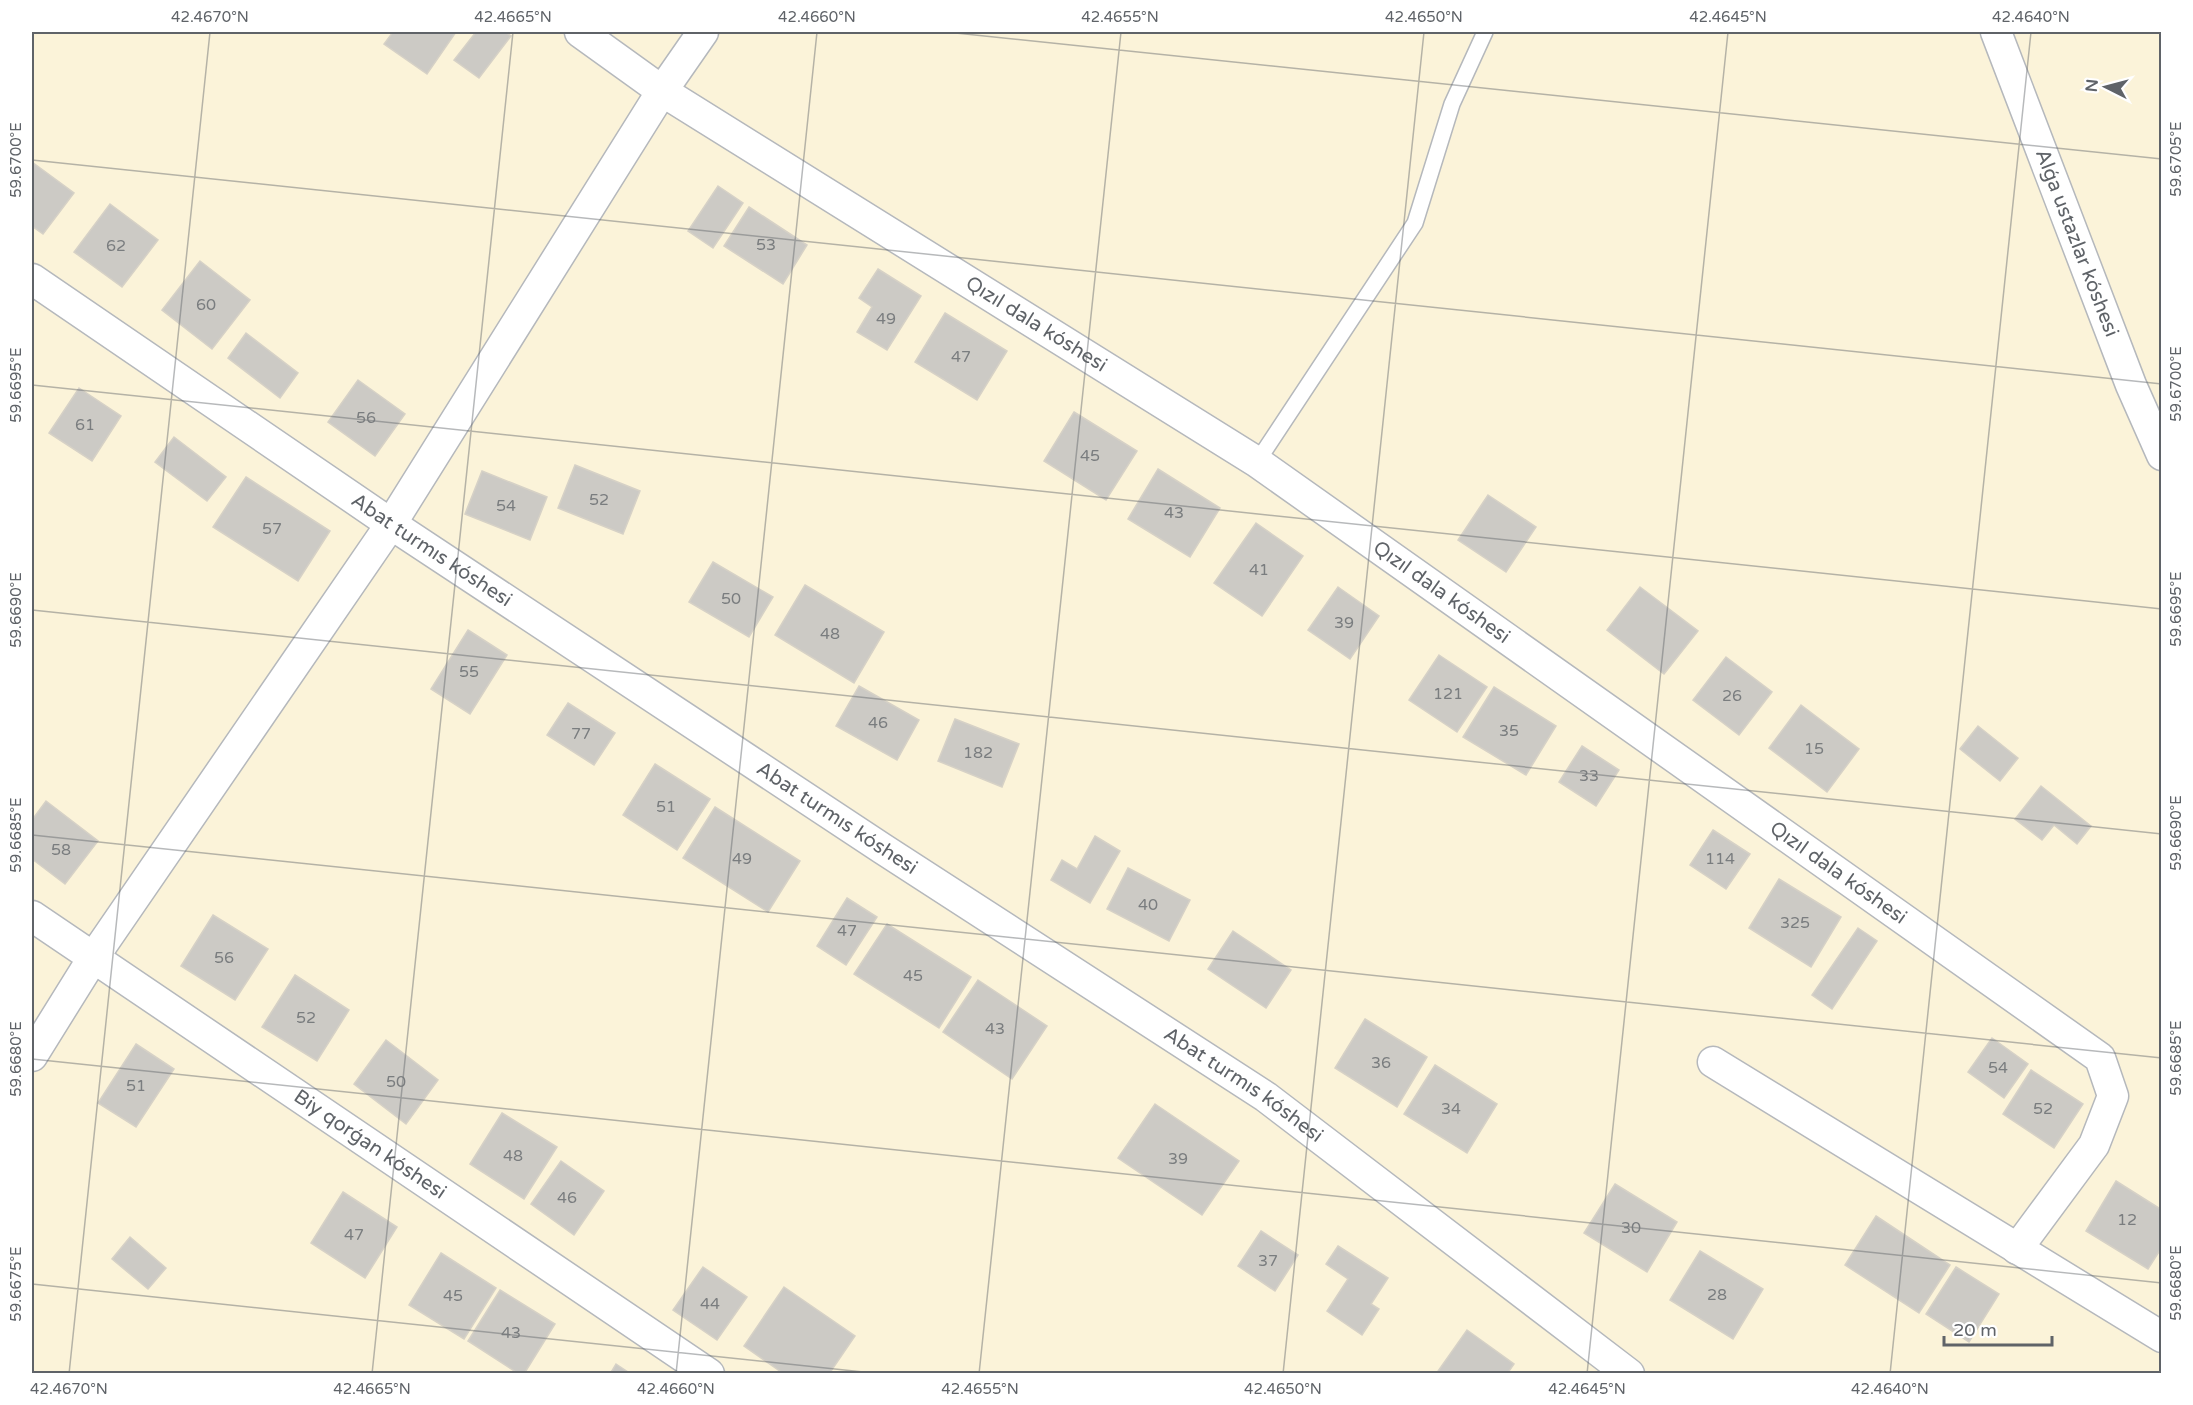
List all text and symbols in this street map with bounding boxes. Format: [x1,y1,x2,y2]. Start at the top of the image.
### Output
text: 42.4670°N [171,8,249,26]
text: 42.4665°N [474,8,552,26]
text: 42.4660°N [778,8,856,26]
text: 42.4655°N [1081,8,1159,26]
text: 42.4650°N [1385,8,1463,26]
text: 42.4645°N [1689,8,1767,26]
text: 42.4640°N [1992,8,2070,26]
north arrow [2076,57,2136,117]
text: N [2081,78,2103,93]
text: 59.6705°E [2167,121,2185,197]
text: 59.6700°E [7,122,25,198]
street label: Alǵa ustazlar kóshesi [2030,146,2124,340]
house number: 53 [756,235,776,255]
house number: 62 [106,236,126,256]
street label: Qızıl dala kóshesi [961,271,1111,377]
house number: 60 [196,295,216,315]
house number: 49 [876,309,896,329]
text: 59.6700°E [2167,346,2185,422]
text: 59.6695°E [7,347,25,423]
house number: 47 [951,347,971,367]
house number: 56 [356,408,376,428]
house number: 61 [75,415,95,435]
house number: 45 [1080,446,1100,466]
street label: Abat turmıs kóshesi [347,488,516,612]
house number: 52 [589,490,609,510]
house number: 54 [496,496,516,516]
house number: 43 [1164,503,1184,523]
house number: 57 [262,519,282,539]
street label: Qızıl dala kóshesi [1368,536,1514,649]
house number: 41 [1249,560,1269,580]
text: 59.6695°E [2167,571,2185,647]
text: 59.6690°E [7,572,25,648]
house number: 50 [721,589,741,609]
house number: 39 [1334,613,1354,633]
house number: 48 [820,624,840,644]
house number: 55 [459,662,479,682]
house number: 121 [1433,684,1463,704]
house number: 26 [1722,686,1742,706]
house number: 46 [868,713,888,733]
house number: 35 [1499,721,1519,741]
house number: 77 [571,724,591,744]
house number: 15 [1804,739,1824,759]
house number: 182 [963,743,993,763]
street label: Abat turmıs kóshesi [752,757,922,880]
house number: 33 [1579,766,1599,786]
text: 59.6690°E [2167,795,2185,871]
text: 59.6685°E [7,797,25,873]
house number: 51 [656,797,676,817]
street label: Qızıl dala kóshesi [1765,816,1911,930]
house number: 58 [51,840,71,860]
house number: 49 [732,849,752,869]
house number: 114 [1705,849,1735,869]
house number: 40 [1138,895,1158,915]
house number: 325 [1780,913,1810,933]
house number: 47 [837,921,857,941]
house number: 56 [214,948,234,968]
house number: 45 [903,966,923,986]
house number: 52 [296,1008,316,1028]
house number: 43 [985,1019,1005,1039]
text: 59.6685°E [2167,1020,2185,1096]
text: 59.6680°E [7,1021,25,1097]
street label: Abat turmıs kóshesi [1159,1022,1328,1148]
house number: 36 [1371,1053,1391,1073]
house number: 54 [1988,1058,2008,1078]
house number: 50 [386,1072,406,1092]
house number: 51 [126,1076,146,1096]
street label: Biy qorǵan kóshesi [289,1085,451,1205]
house number: 34 [1441,1099,1461,1119]
house number: 52 [2033,1099,2053,1119]
house number: 48 [503,1146,523,1166]
house number: 39 [1168,1149,1188,1169]
house number: 46 [557,1188,577,1208]
house number: 12 [2117,1210,2137,1230]
house number: 30 [1621,1218,1641,1238]
house number: 47 [344,1225,364,1245]
text: 59.6680°E [2167,1245,2185,1321]
text: 59.6675°E [7,1246,25,1322]
house number: 37 [1258,1251,1278,1271]
house number: 28 [1707,1285,1727,1305]
house number: 45 [443,1286,463,1306]
house number: 44 [700,1294,720,1314]
scale bar [1944,1309,2052,1347]
text: 20 m [1953,1319,1997,1341]
house number: 43 [501,1323,521,1343]
text: 42.4670°N [30,1380,108,1398]
text: 42.4665°N [333,1380,411,1398]
text: 42.4660°N [637,1380,715,1398]
text: 42.4655°N [941,1380,1019,1398]
text: 42.4650°N [1244,1380,1322,1398]
text: 42.4645°N [1548,1380,1626,1398]
text: 42.4640°N [1851,1380,1929,1398]

